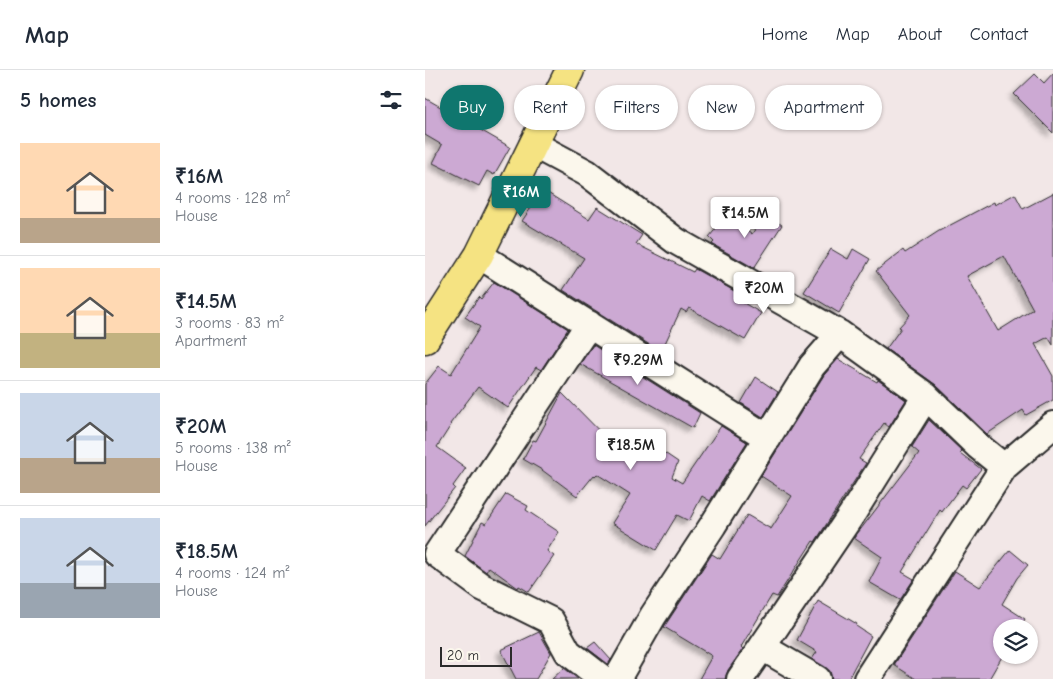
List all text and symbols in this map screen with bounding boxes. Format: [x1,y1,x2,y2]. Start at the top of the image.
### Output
text: Map [25,21,69,49]
text: Home [761,24,808,45]
text: Map [836,24,870,45]
text: About [898,24,942,45]
text: Contact [970,24,1028,45]
chip: Buy [440,85,504,130]
chip: Rent [514,85,585,130]
chip: Filters [595,85,678,130]
chip: New [688,85,755,130]
chip: Apartment [765,85,882,130]
icon: filters [377,86,405,114]
text: 5 homes [20,88,97,112]
icon: home [60,163,120,223]
text: ₹16M [175,164,223,188]
pin: ₹16M [491,176,551,218]
text: ₹16M [503,183,539,201]
text: 4 rooms · 128 m² [175,189,290,207]
pin: ₹14.5M [704,196,786,239]
text: ₹14.5M [721,204,769,222]
text: House [175,207,218,225]
pin: ₹20M [734,272,794,314]
text: ₹20M [744,279,784,297]
icon: home [60,288,120,348]
text: ₹14.5M [175,289,237,313]
text: 3 rooms · 83 m² [175,314,284,332]
text: Apartment [175,332,247,350]
pin: ₹9.29M [597,344,679,386]
text: ₹9.29M [613,351,663,369]
icon: home [60,413,120,473]
text: ₹20M [175,414,226,438]
pin: ₹18.5M [590,428,672,471]
text: ₹18.5M [607,436,655,454]
text: 5 rooms · 138 m² [175,439,291,457]
text: House [175,457,218,475]
icon: home [60,538,120,598]
text: ₹18.5M [175,539,238,563]
text: 4 rooms · 124 m² [175,564,289,582]
text: House [175,582,218,600]
map controls [993,619,1038,664]
button: layers [993,619,1038,664]
scale bar [440,644,513,667]
text: 20 m [447,647,479,664]

